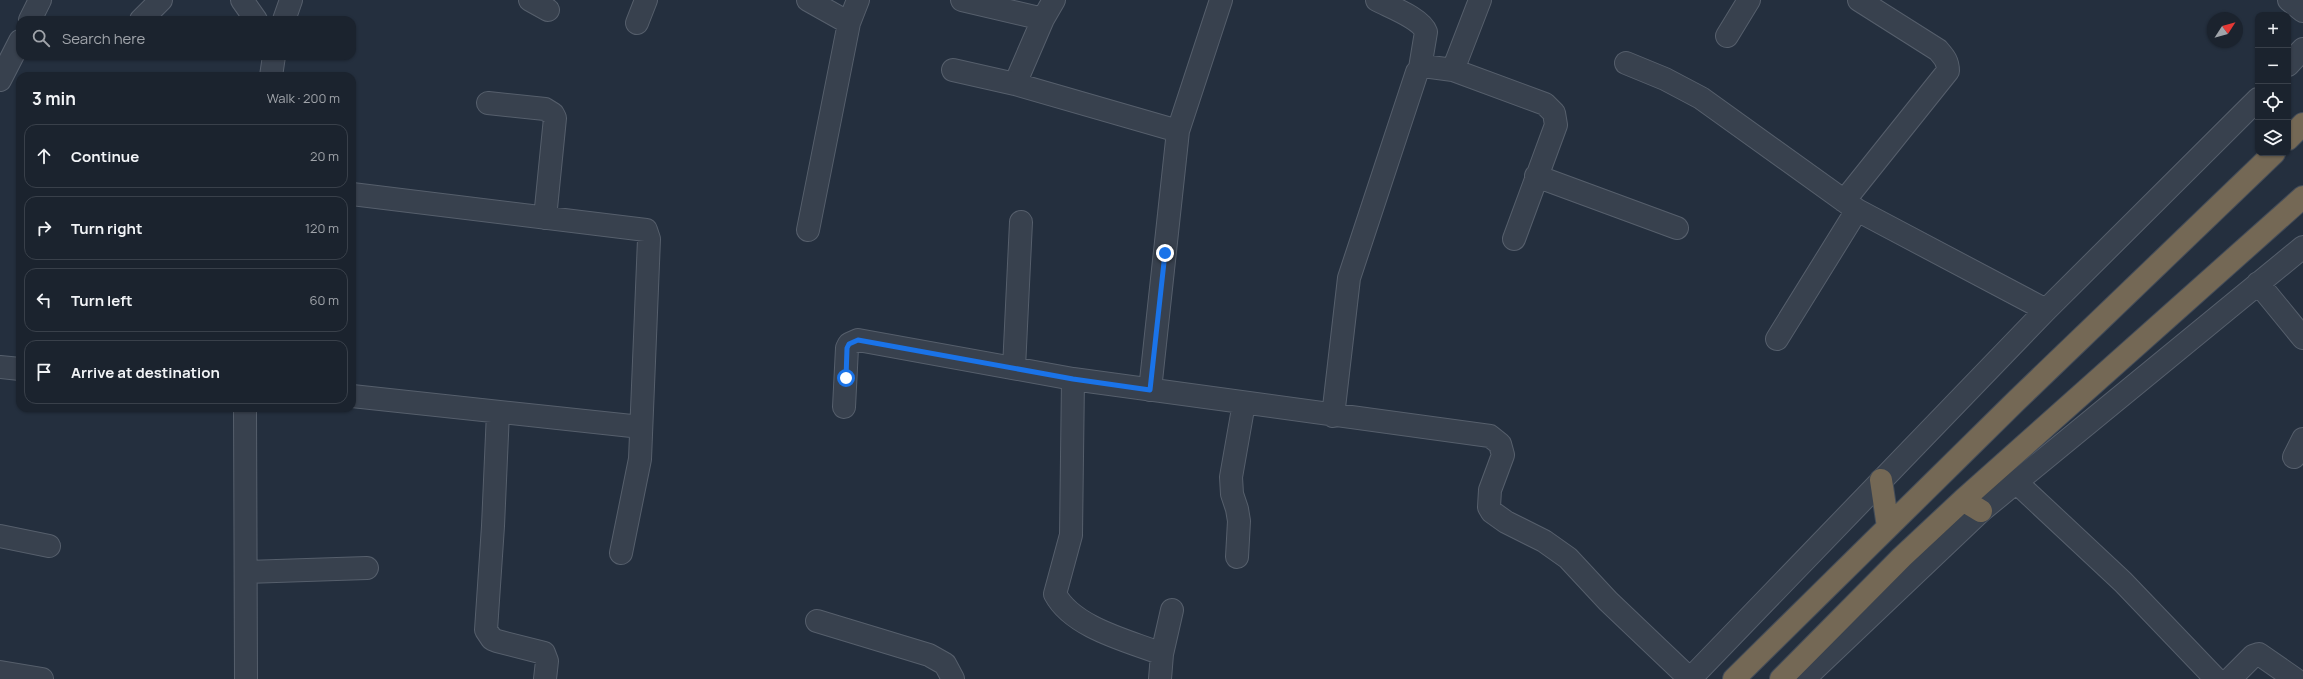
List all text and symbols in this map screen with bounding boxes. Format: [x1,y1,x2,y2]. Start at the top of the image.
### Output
north arrow [2207,12,2243,48]
map controls [2255,12,2291,156]
button: + [2255,12,2291,48]
search box [16,16,356,60]
icon: search [30,27,52,49]
text: Search here [62,28,145,49]
button: − [2255,48,2291,84]
button: locate [2255,84,2291,120]
text: 3 min [32,87,76,110]
text: Walk · 200 m [267,89,340,107]
button: layers [2255,120,2291,156]
icon: ahead [33,145,55,167]
text: Continue [71,146,139,167]
text: 20 m [310,147,339,165]
icon: right [33,217,55,239]
text: Turn right [71,218,142,239]
text: 120 m [305,219,339,237]
route end [1156,244,1174,262]
icon: left [33,289,55,311]
text: Turn left [71,290,133,311]
text: 60 m [309,291,339,309]
icon: arrive [33,361,55,383]
text: Arrive at destination [71,362,220,383]
route start [837,369,855,387]

